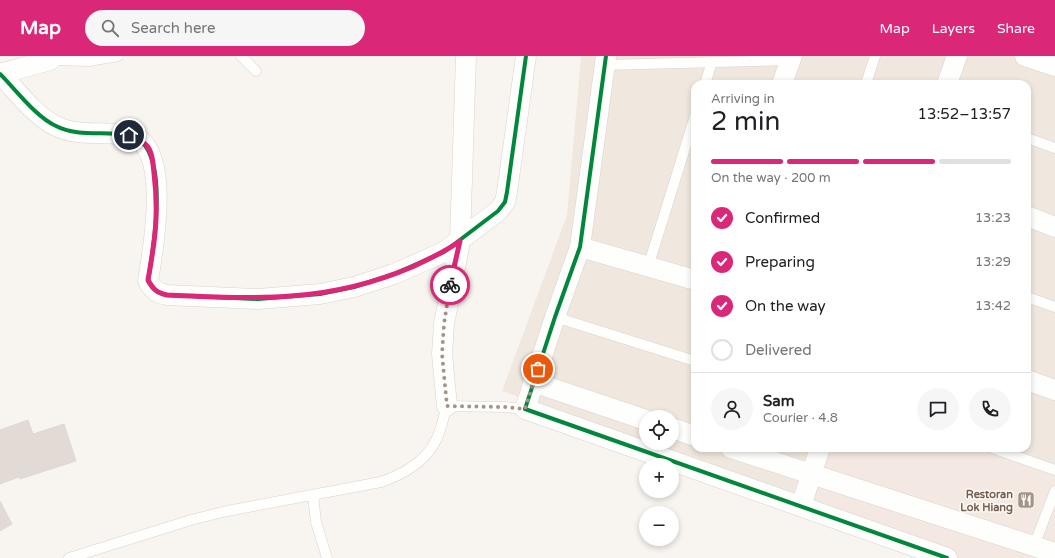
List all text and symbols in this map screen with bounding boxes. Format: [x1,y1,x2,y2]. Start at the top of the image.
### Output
search box [85,10,365,46]
text: Map [20,17,61,39]
icon: search [99,17,121,39]
text: Search here [131,19,215,37]
text: Map [880,20,910,37]
text: Layers [932,20,975,37]
text: Share [997,20,1035,37]
text: Arriving in [711,91,775,107]
text: 13:52–13:57 [918,105,1011,123]
text: 2 min [711,106,780,137]
pin [112,118,146,152]
icon: home [118,124,140,146]
text: On the way · 200 m [711,170,831,186]
icon: check [711,207,733,229]
text: Confirmed [745,209,820,227]
text: 13:23 [975,210,1011,226]
icon: check [711,251,733,273]
text: Preparing [745,253,815,271]
text: 13:29 [975,254,1011,270]
courier [430,265,470,305]
icon: bike [439,274,461,296]
icon: check [711,295,733,317]
text: On the way [745,297,825,315]
text: 13:42 [975,298,1011,314]
text: Delivered [745,341,812,359]
pin [521,352,555,386]
icon: bag [527,358,549,380]
button: person [711,388,753,430]
button: chat [917,388,959,430]
button: phone [969,388,1011,430]
text: Sam [763,392,794,410]
map controls [639,410,679,546]
button: locate [639,410,679,450]
text: Courier · 4.8 [763,410,838,426]
button: + [639,458,679,498]
place label: Restoran Lok Hiang [960,488,1013,515]
restaurant icon: Restoran Lok Hiang [1016,490,1036,510]
button: − [639,506,679,546]

